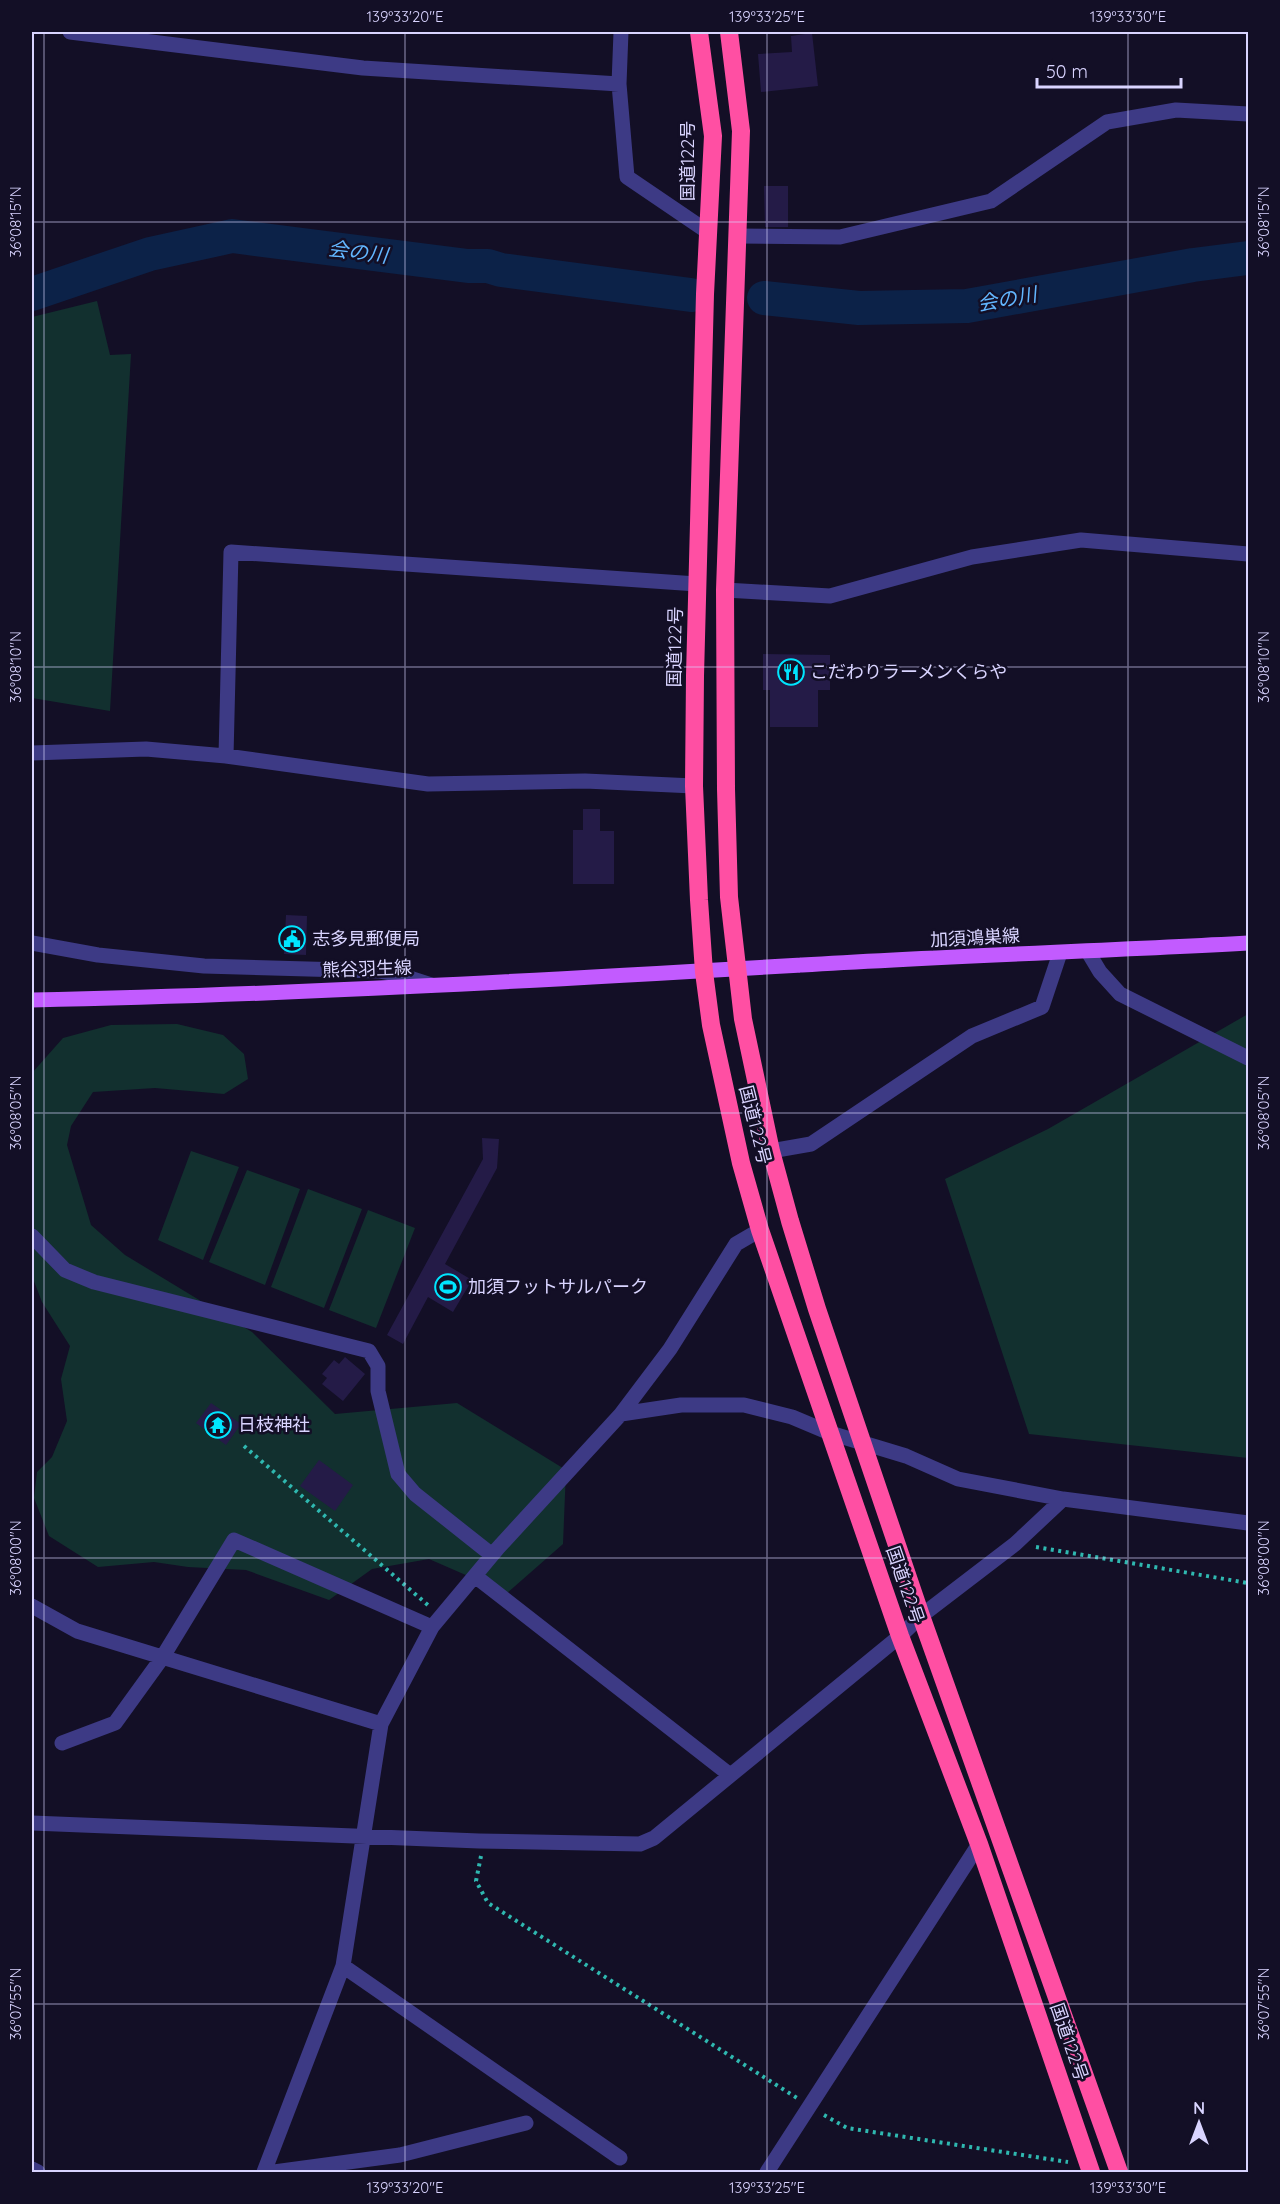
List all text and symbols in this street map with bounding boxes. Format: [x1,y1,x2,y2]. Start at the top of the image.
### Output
text: 139°33'20"E [367,7,443,26]
text: 139°33'25"E [729,7,805,26]
text: 139°33'30"E [1090,7,1166,26]
scale bar [1037,51,1181,89]
text: 50 m [1046,60,1088,83]
street label: 国道122号 [676,121,699,201]
text: 36°08'15"N [6,186,25,258]
text: 36°08'15"N [1254,186,1273,258]
water label: 会の川 [327,235,391,268]
water label: 会の川 [975,281,1041,316]
street label: 国道122号 [662,606,687,687]
text: 36°08'10"N [6,631,25,703]
text: 36°08'10"N [1254,631,1273,703]
restaurant icon: こだわりラーメンくらや [776,657,806,687]
place label: こだわりラーメンくらや [810,660,1007,683]
public building icon: 志多見郵便局 [277,924,307,954]
street label: 加須鴻巣線 [929,924,1021,951]
place label: 志多見郵便局 [312,927,420,950]
street label: 熊谷羽生線 [322,955,412,982]
text: 36°08'05"N [6,1076,25,1150]
text: 36°08'05"N [1254,1076,1273,1150]
street label: 国道122号 [735,1083,776,1167]
sports icon: 加須フットサルパーク [433,1272,463,1302]
place label: 加須フットサルパーク [468,1275,648,1298]
temple icon: 日枝神社 [203,1410,233,1440]
place label: 日枝神社 [238,1413,310,1436]
text: 36°08'00"N [6,1520,25,1596]
text: 36°08'00"N [1254,1520,1273,1596]
street label: 国道122号 [881,1543,929,1627]
text: 36°07'55"N [6,1968,25,2040]
text: 36°07'55"N [1254,1968,1273,2040]
street label: 国道122号 [1045,2000,1093,2084]
north arrow [1169,2093,1229,2153]
text: N [1193,2098,1205,2118]
text: 139°33'20"E [367,2178,443,2197]
text: 139°33'25"E [729,2178,805,2197]
text: 139°33'30"E [1090,2178,1166,2197]

